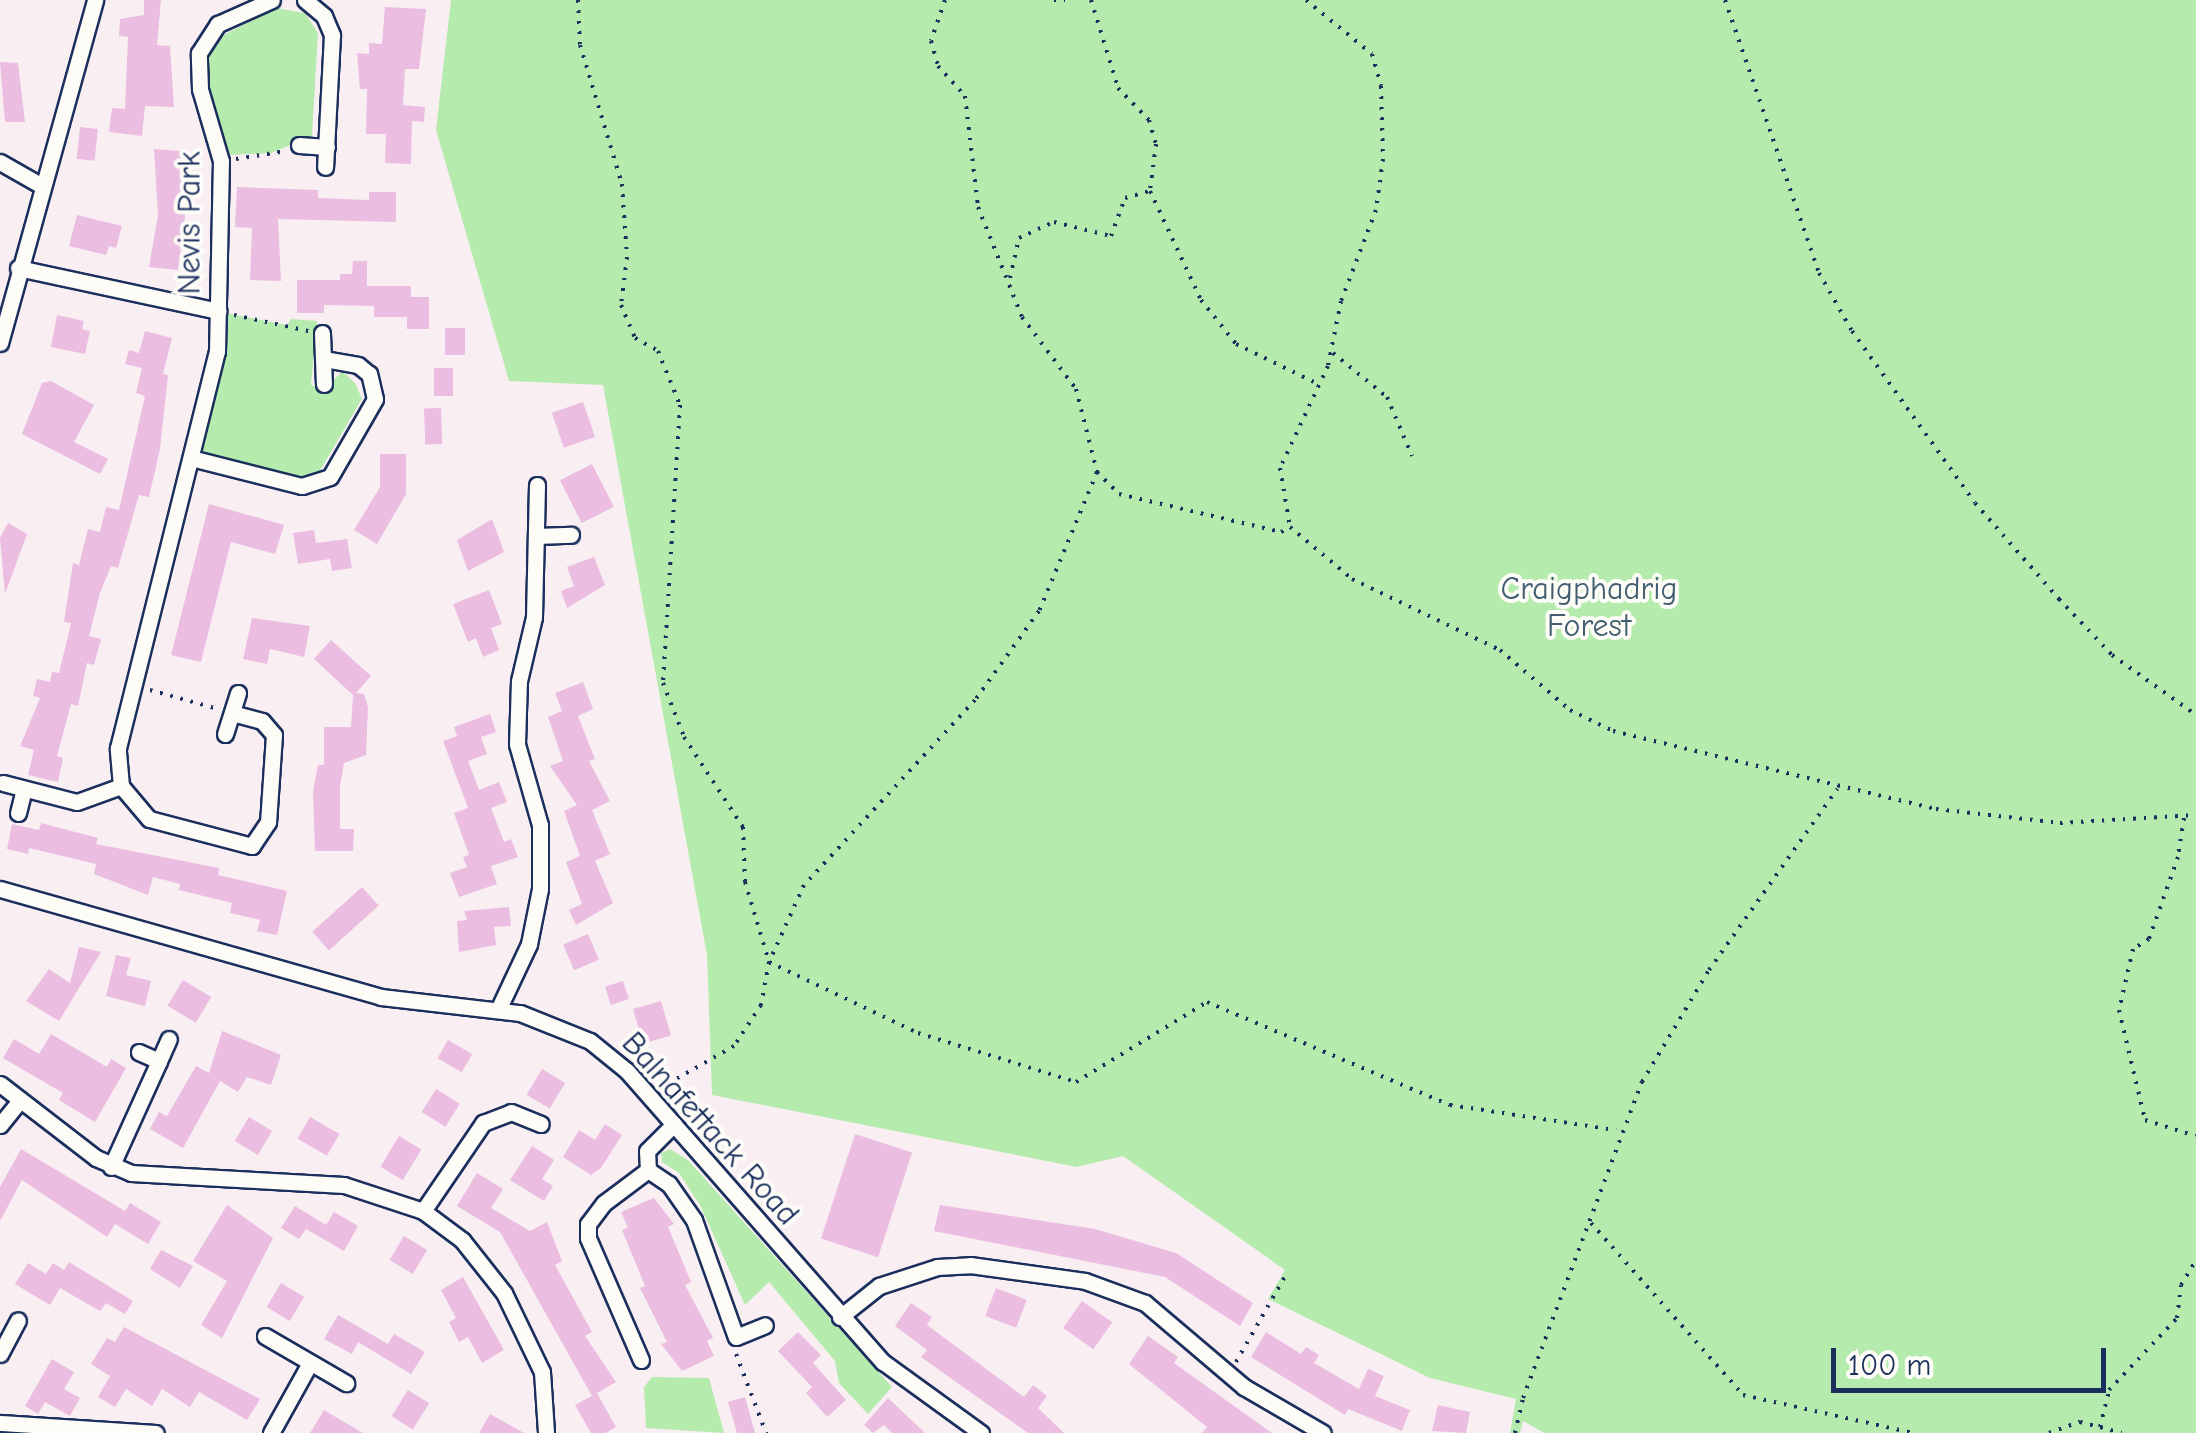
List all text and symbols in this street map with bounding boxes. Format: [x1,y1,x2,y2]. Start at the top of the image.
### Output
street label: Nevis Park [171,151,209,295]
park label: Craigphadrig Forest [1500,571,1678,646]
street label: Balnafettack Road [613,1025,807,1233]
scale bar [1836,1328,2111,1390]
text: 100 m [1848,1348,1931,1383]

